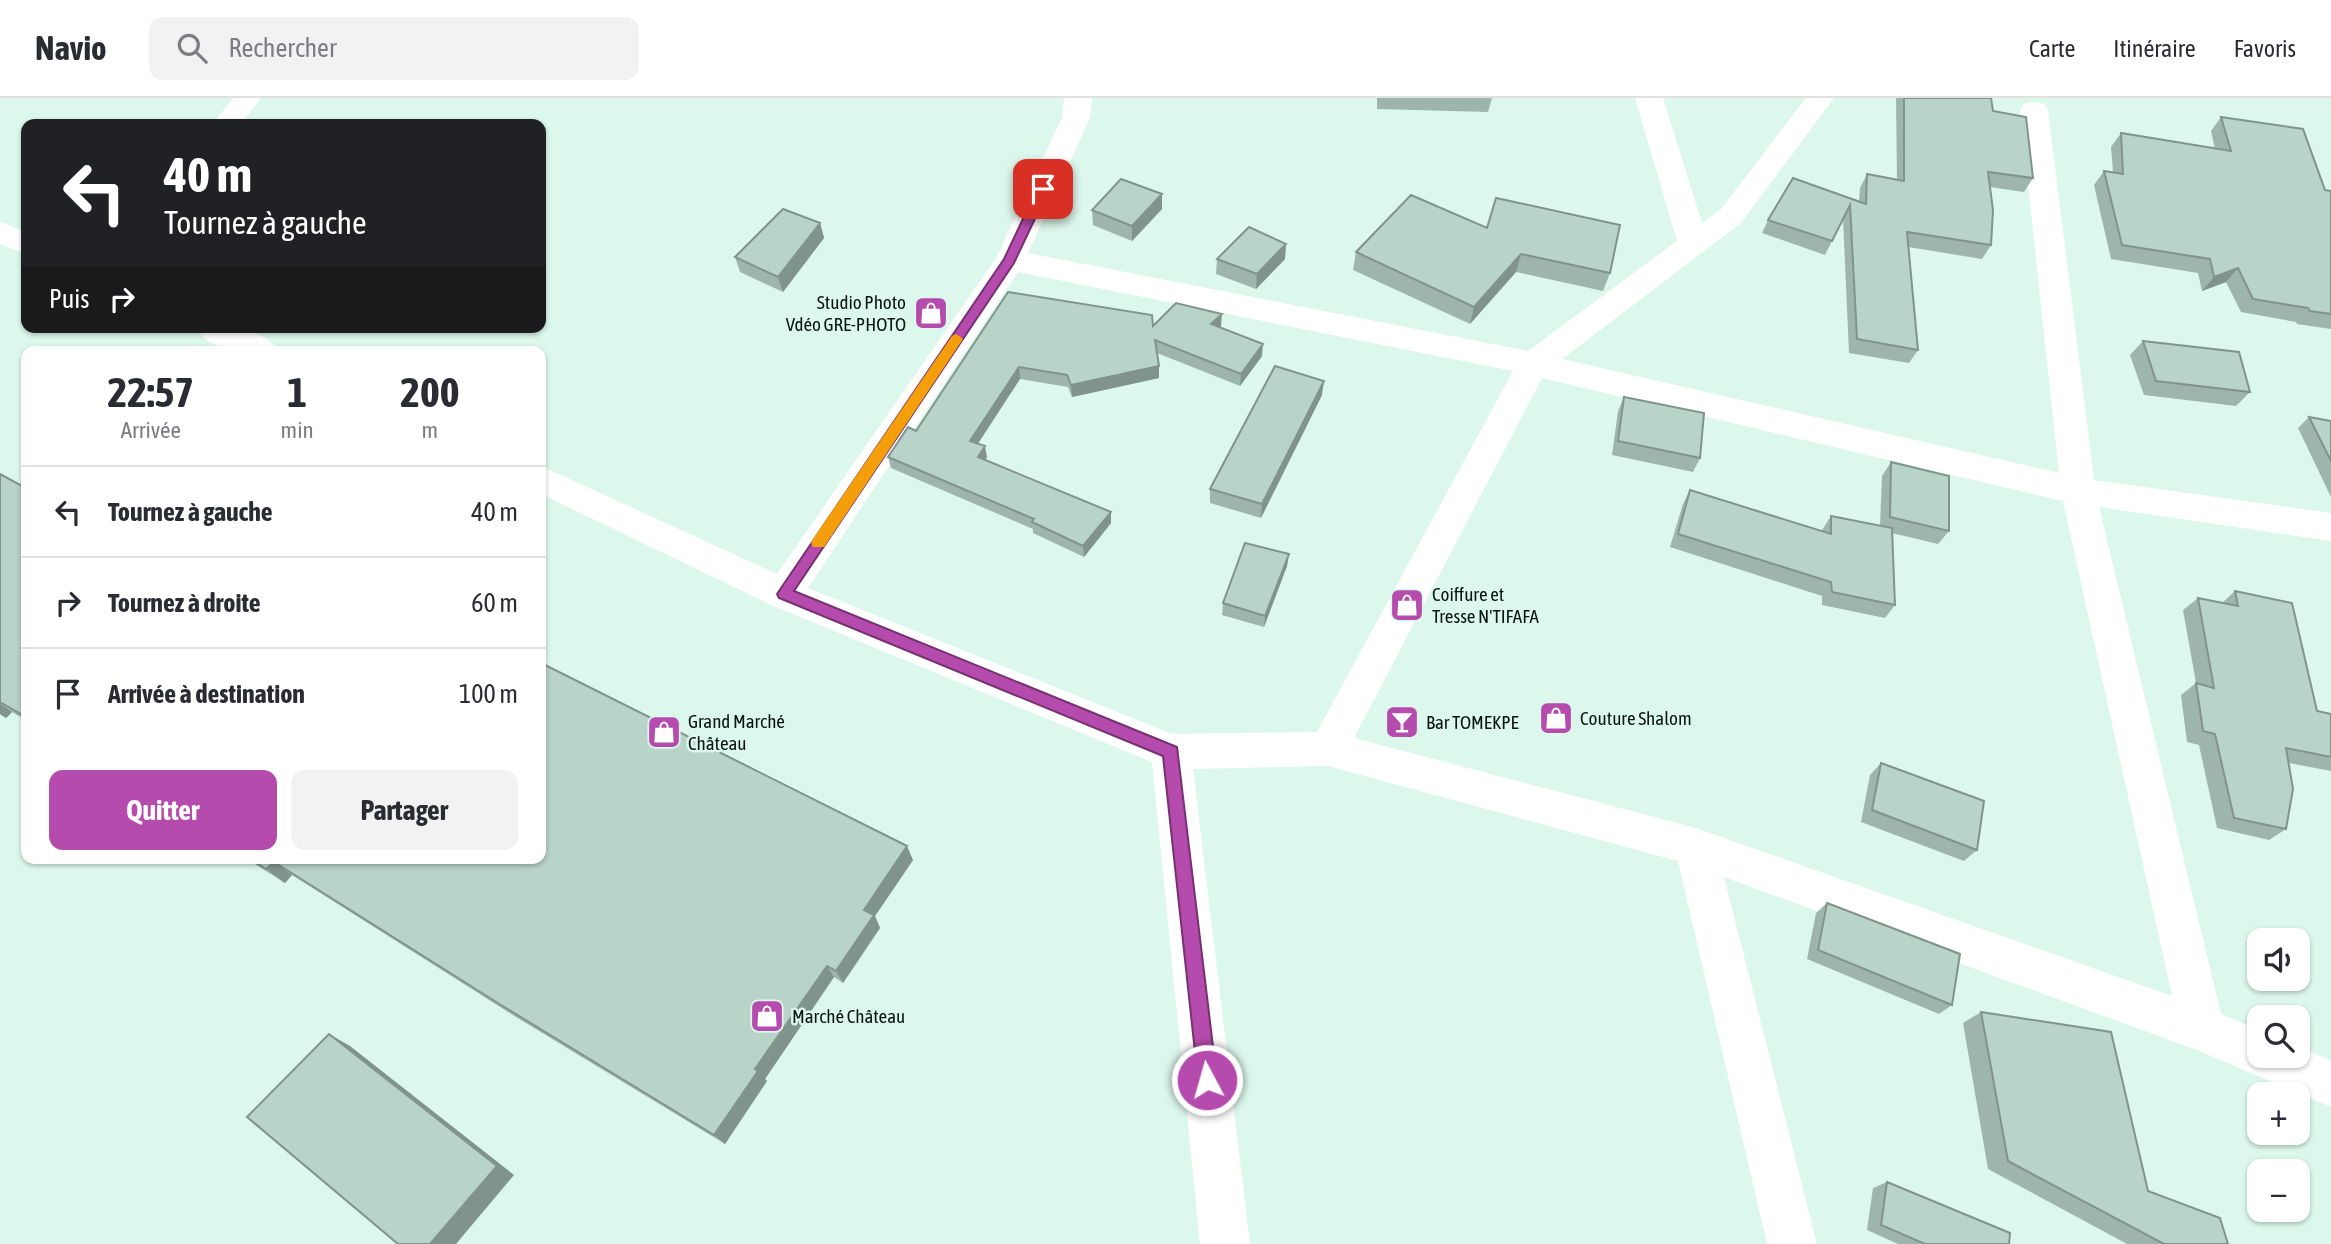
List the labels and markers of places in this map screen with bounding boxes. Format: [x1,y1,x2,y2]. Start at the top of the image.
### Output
pin [1013,159,1073,219]
place label: Studio Photo Vdéo GRE-PHOTO [786,291,906,335]
shop icon: Studio Photo Vdéo GRE-PHOTO [912,294,950,332]
place label: Coiffure et Tresse N'TIFAFA [1432,583,1539,627]
shop icon: Coiffure et Tresse N'TIFAFA [1388,586,1426,624]
shop icon: Couture Shalom [1537,699,1575,737]
bar icon: Bar TOMEKPE [1383,703,1421,741]
place label: Couture Shalom [1580,707,1692,729]
place label: Grand Marché Château [688,710,785,754]
place label: Bar TOMEKPE [1426,711,1519,733]
shop icon: Grand Marché Château [645,713,683,751]
shop icon: Marché Château [748,997,786,1035]
place label: Marché Château [792,1005,905,1027]

